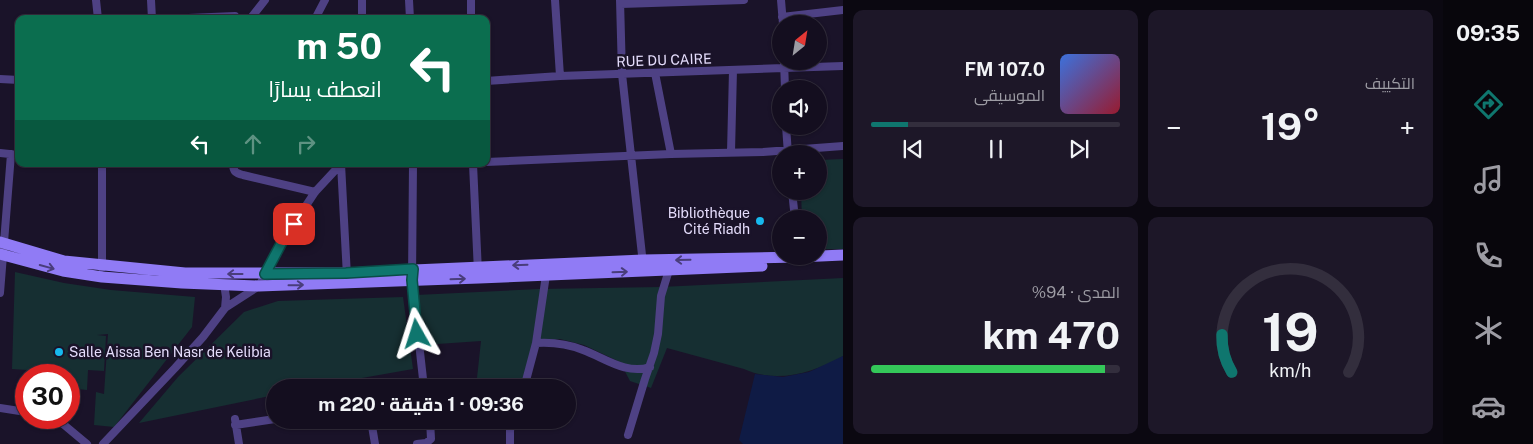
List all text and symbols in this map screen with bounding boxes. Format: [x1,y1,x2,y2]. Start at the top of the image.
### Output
north arrow [772,15,828,70]
map controls [772,15,827,265]
text: 09:35 [1456,20,1520,46]
text: 50 m [297,26,382,67]
icon: left [400,35,465,100]
street label: RUE DU CAIRE [616,50,712,70]
text: 107.0 FM [964,58,1045,80]
text: التكييف [1365,74,1415,93]
text: انعطف يسارًا [268,76,382,102]
button: sound [772,80,827,135]
text: الموسيقى [974,86,1045,105]
icon: directions [1471,87,1506,122]
text: 19° [1261,104,1320,149]
text: − [1166,111,1182,144]
text: + [1399,111,1415,144]
icon: left [186,130,214,158]
icon: ahead [239,130,267,158]
icon: right [292,130,320,158]
icon: previous [899,135,927,163]
icon: pause [982,135,1010,163]
icon: next [1065,135,1093,163]
button: + [772,145,827,200]
icon: music [1471,162,1506,197]
pin [273,203,315,245]
place label: Bibliothèque Cité Riadh [668,205,750,237]
icon: arrive [280,210,308,238]
button: − [772,210,827,265]
marker: Bibliothèque Cité Riadh [754,215,766,227]
icon: phone [1471,238,1506,273]
one-way arrow [675,255,691,264]
one-way arrow [512,260,528,270]
one-way arrow [39,263,55,272]
one-way arrow [612,267,628,277]
one-way arrow [228,269,244,279]
one-way arrow [450,274,466,284]
one-way arrow [287,280,303,290]
text: المدى · 94% [1032,283,1120,302]
text: 19 [1262,302,1319,363]
position arrow [390,307,442,359]
text: 470 km [983,313,1120,358]
icon: climate [1471,313,1506,348]
place label: Salle Aissa Ben Nasr de Kelibia [69,344,271,360]
marker: Salle Aissa Ben Nasr de Kelibia [53,346,65,358]
text: km/h [1269,360,1312,381]
speed limit sign: 30 [15,364,80,429]
icon: car [1471,389,1506,424]
text: 09:36 · 1 دقيقة · 220 m [318,393,524,415]

